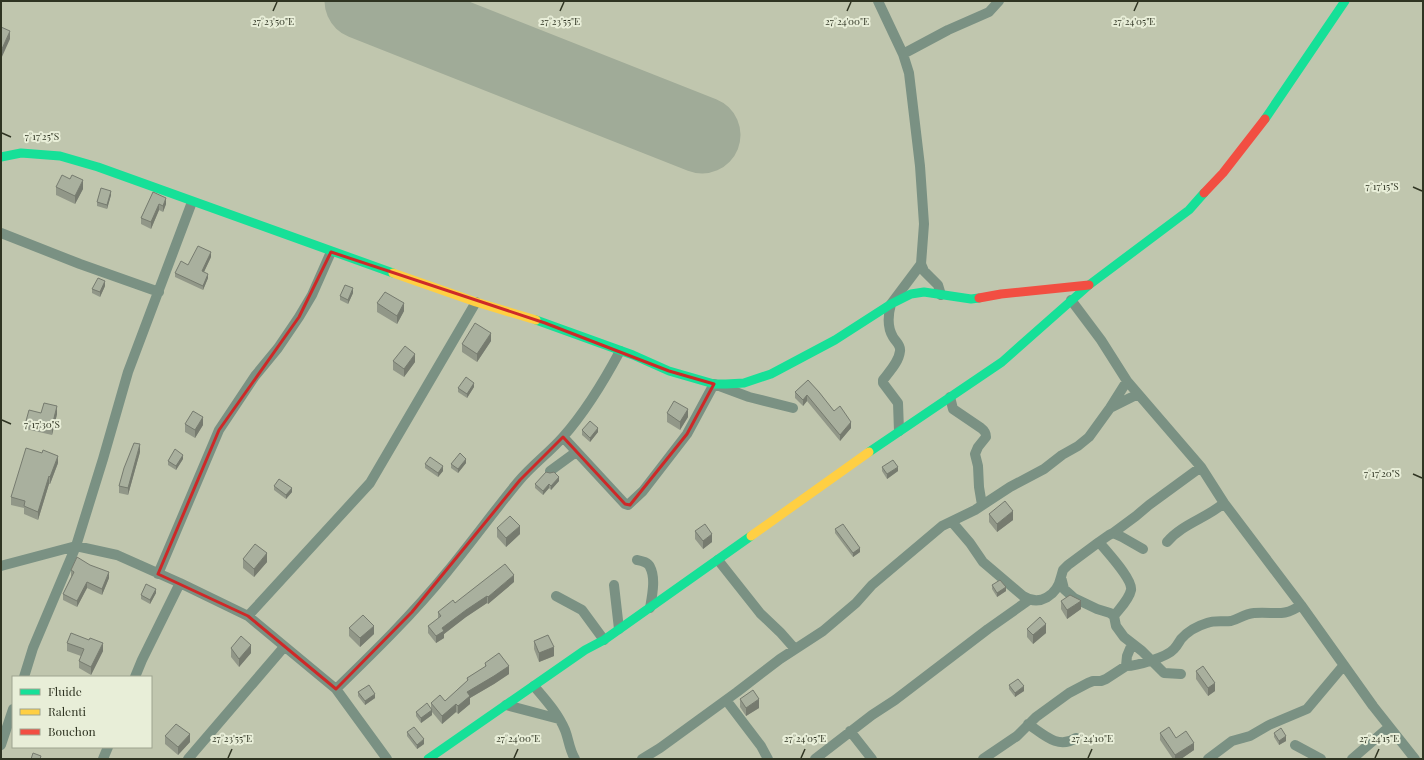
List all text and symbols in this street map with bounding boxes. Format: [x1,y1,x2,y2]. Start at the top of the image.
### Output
text: 27°23'50"E [252,14,294,28]
text: 27°23'55"E [540,14,580,28]
text: 27°24'00"E [825,14,869,28]
text: 27°24'05"E [1113,14,1155,28]
text: 7°17'25"S [25,129,59,143]
text: 7°17'15"S [1365,179,1399,193]
text: 7°17'30"S [24,417,60,431]
text: 7°17'20"S [1364,466,1400,480]
legend [12,676,152,748]
text: Fluide [48,683,82,699]
text: Ralenti [48,703,87,719]
text: Bouchon [48,723,96,739]
text: 27°23'55"E [212,731,252,745]
text: 27°24'00"E [496,731,540,745]
text: 27°24'05"E [784,731,826,745]
text: 27°24'10"E [1071,731,1113,745]
text: 27°24'15"E [1359,731,1399,745]

